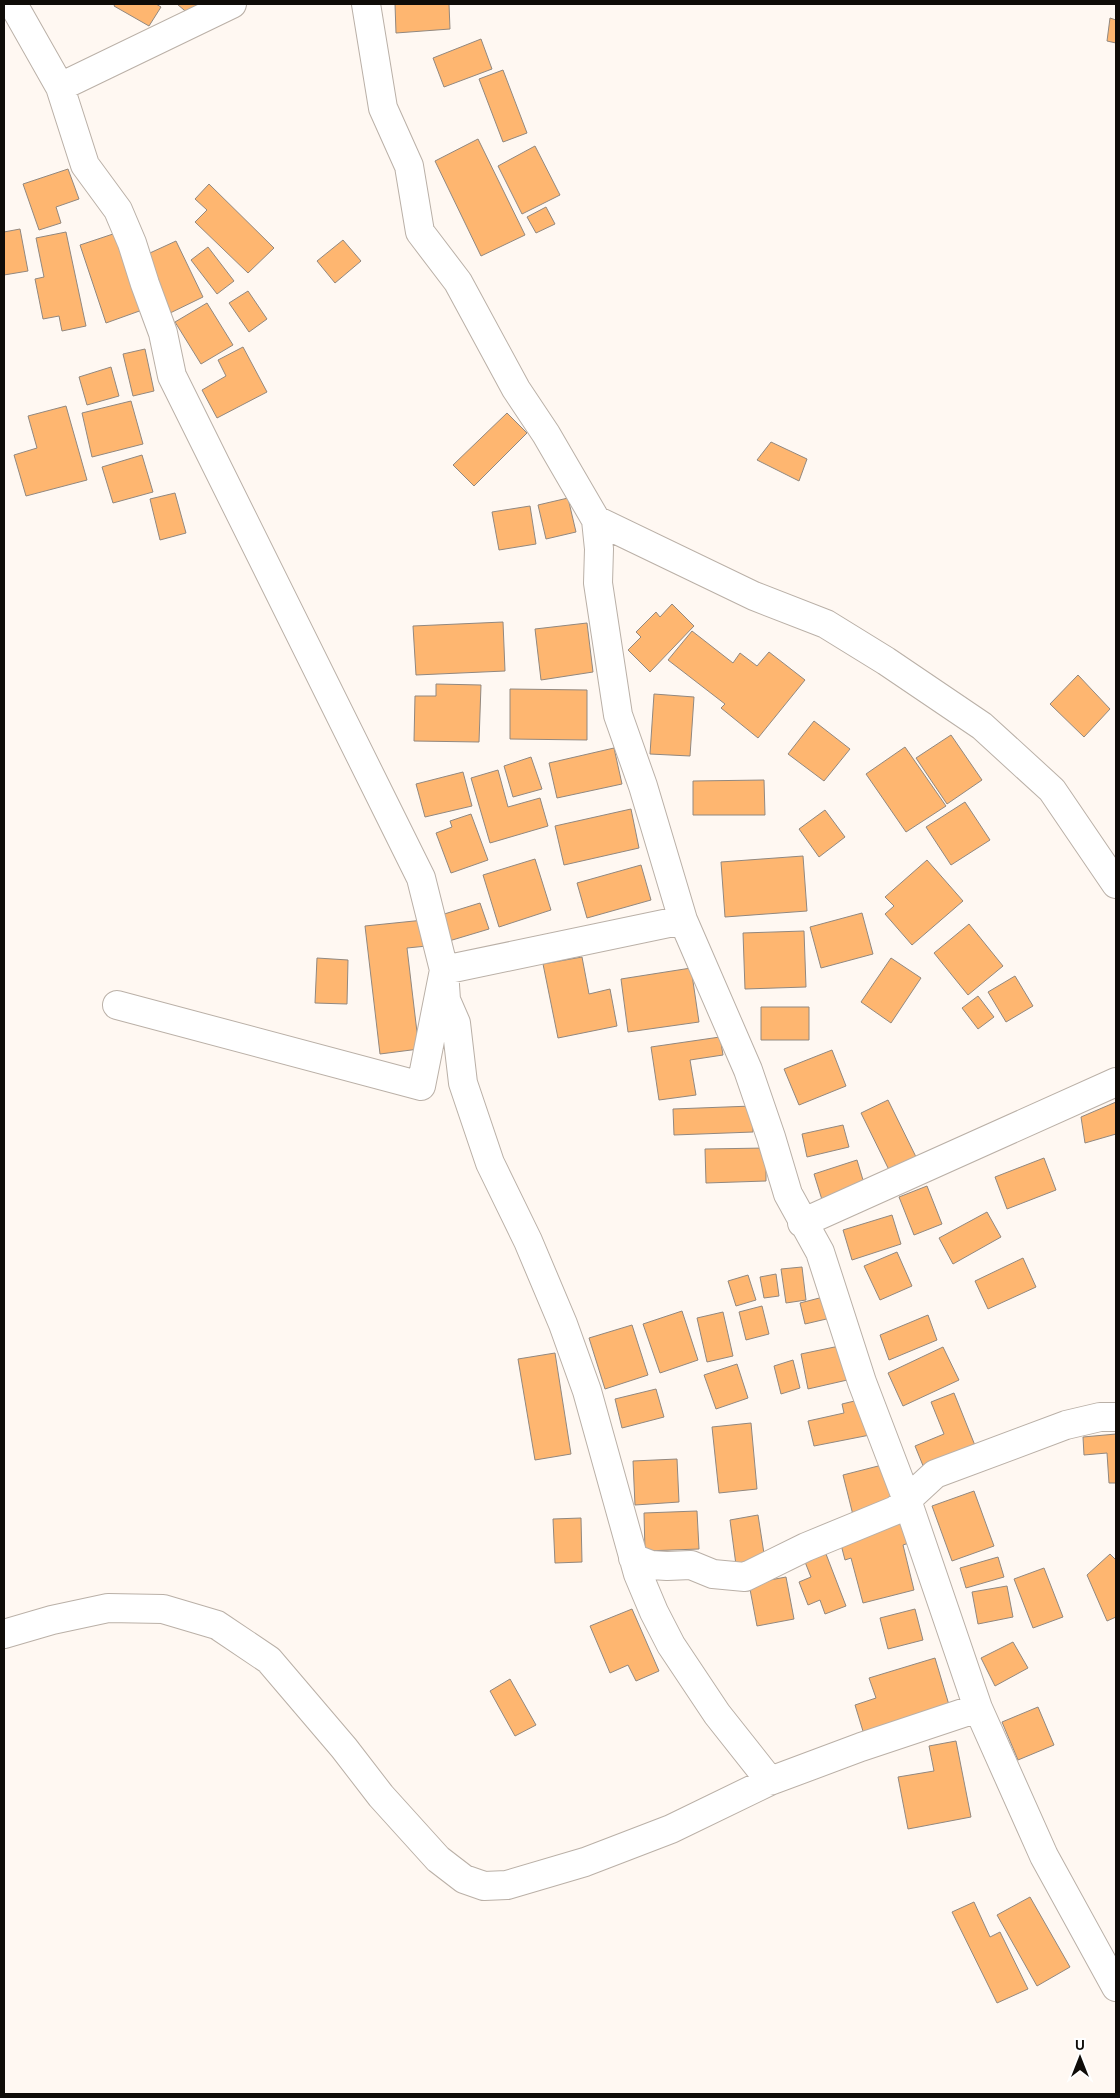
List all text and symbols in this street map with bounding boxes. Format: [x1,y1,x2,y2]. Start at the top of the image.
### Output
north arrow [1055,2033,1105,2083]
text: U [1075,2037,1085,2054]

